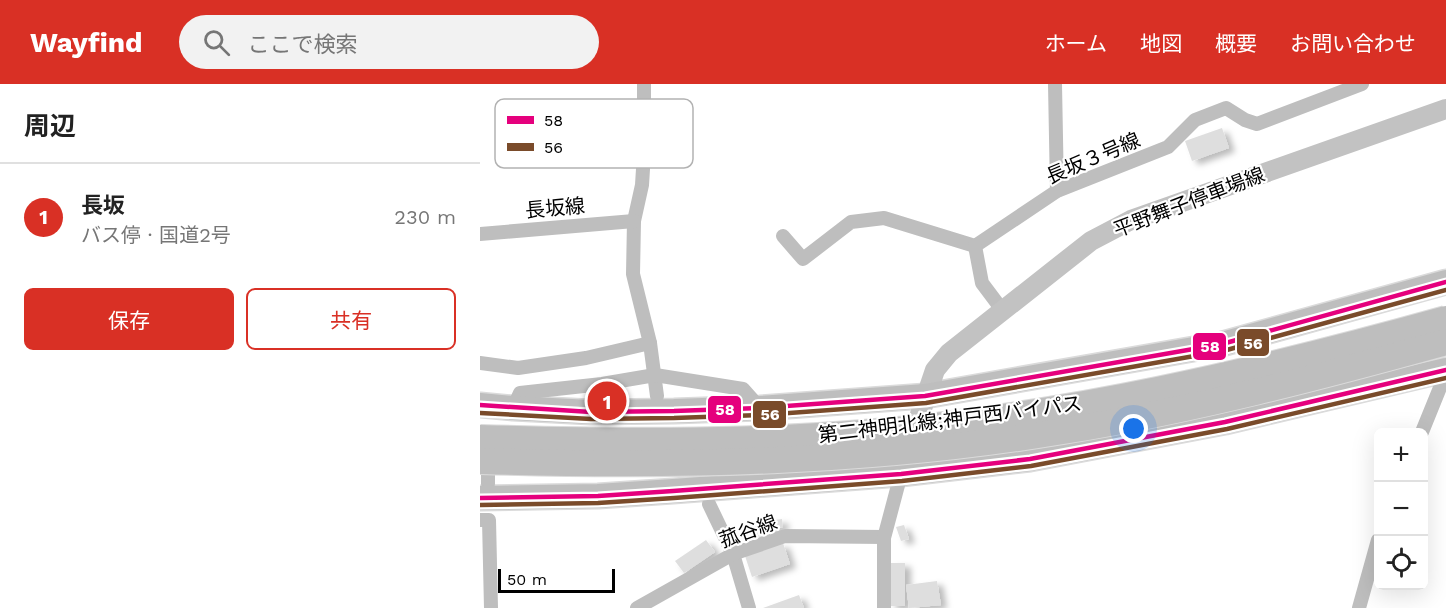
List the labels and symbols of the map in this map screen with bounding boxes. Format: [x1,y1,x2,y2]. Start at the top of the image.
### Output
legend [495,99,693,168]
text: 58 [544,111,563,130]
street label: 長坂３号線 [1042,127,1144,189]
text: 56 [544,138,563,157]
street label: 平野舞子停車場線 [1110,162,1268,242]
street label: 長坂線 [524,193,586,223]
line badge: 56 [1236,328,1270,357]
line badge: 58 [1192,332,1227,361]
text: 56 [1243,334,1263,353]
text: 58 [1200,337,1220,356]
pin: 1 [588,378,626,424]
street label: 第二神明北線;神戸西バイパス [817,391,1083,447]
line badge: 58 [707,395,742,424]
text: 58 [715,400,735,419]
line badge: 56 [752,400,787,429]
text: 56 [760,405,780,424]
your location [1119,414,1148,443]
street label: 菰谷線 [716,509,780,553]
scale bar [498,566,615,594]

